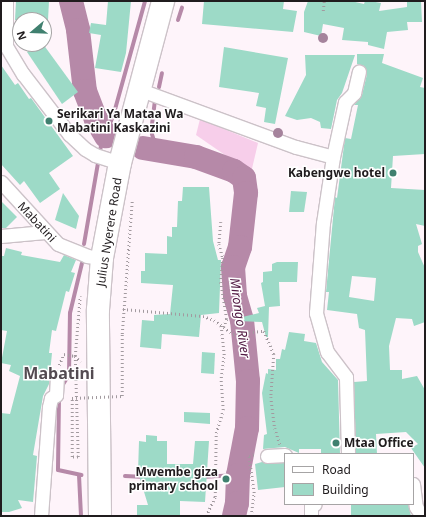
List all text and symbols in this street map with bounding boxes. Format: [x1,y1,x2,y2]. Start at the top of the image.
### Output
north arrow [12,12,52,52]
text: N [13,29,30,42]
place label: Serikari Ya Mataa Wa Mabatini Kaskazini [57,107,183,135]
marker: Serikari Ya Mataa Wa Mabatini Kaskazini [44,116,54,126]
place label: Kabengwe hotel [288,166,385,180]
marker: Kabengwe hotel [388,168,398,178]
street label: Julius Nyerere Road [93,177,125,287]
street label: Mabatini [15,199,59,245]
water label: Mirongo River [227,277,253,359]
district label: Mabatini [23,363,95,383]
place label: Mtaa Office [344,436,414,450]
marker: Mtaa Office [331,438,341,448]
legend [284,453,414,505]
text: Road [322,461,351,478]
place label: Mwembe giza primary school [129,465,218,493]
marker: Mwembe giza primary school [221,474,231,484]
text: Building [322,481,369,498]

